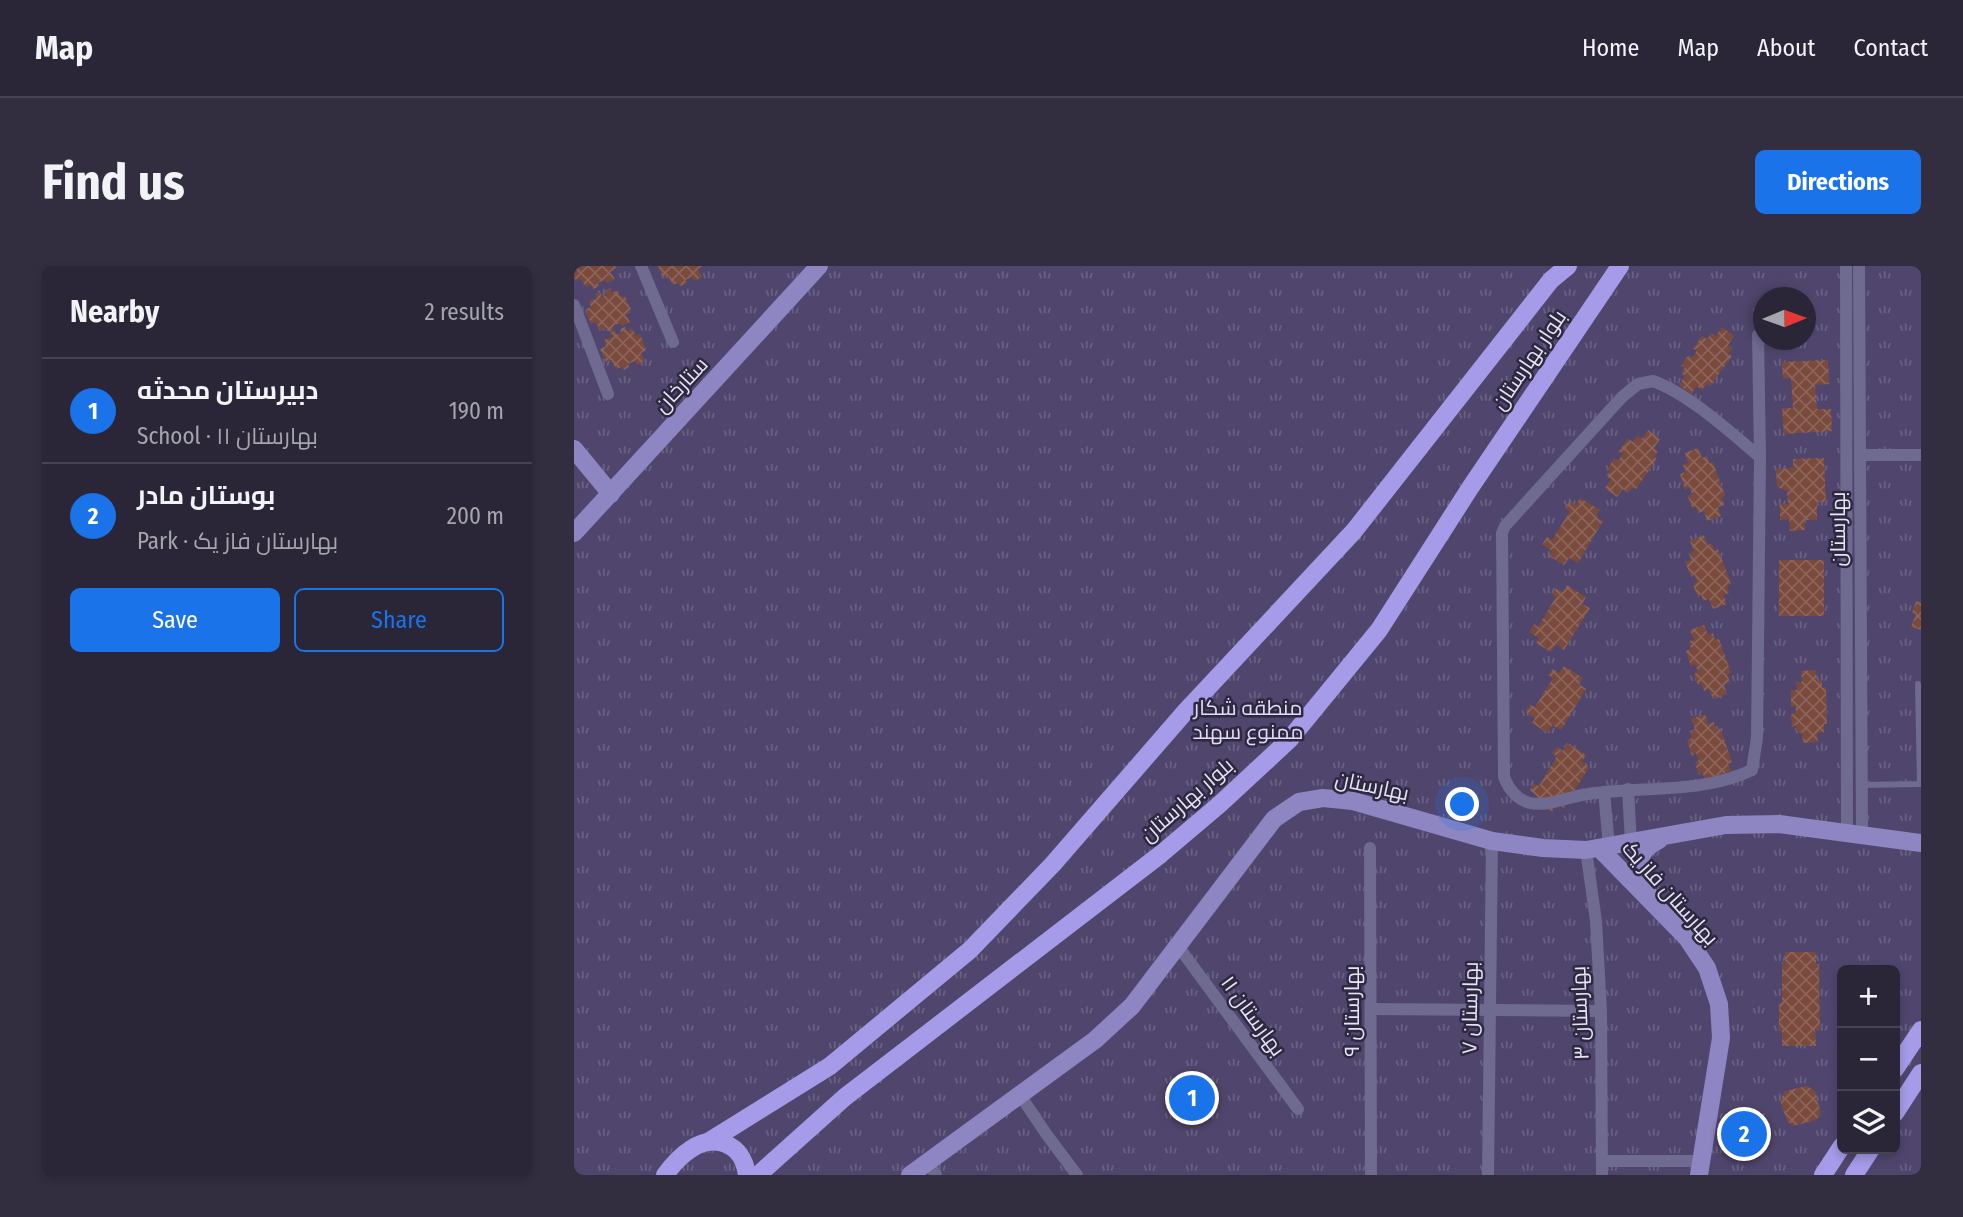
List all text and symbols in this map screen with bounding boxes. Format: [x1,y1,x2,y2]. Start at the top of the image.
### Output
text: Map [35,28,93,68]
text: Home [1582,34,1639,62]
text: Map [1677,34,1719,62]
text: About [1757,34,1815,62]
text: Contact [1853,34,1928,62]
button: Directions [1755,150,1921,214]
text: Find us [42,153,185,212]
north arrow [1753,287,1816,350]
text: Nearby [70,294,159,330]
text: 2 results [424,298,504,326]
street label: بلوار بهارستان [1486,305,1572,415]
street label: ستارخان [649,352,713,418]
text: دبیرستان محدثه [137,375,318,406]
text: 1 [88,397,98,425]
text: 190 m [449,397,504,425]
text: School · بهارستان ۱۱ [137,422,318,450]
text: بوستان مادر [137,480,275,511]
street label: بهارستان [1825,492,1851,566]
text: 2 [88,502,98,530]
text: 200 m [447,502,504,530]
text: Park · بهارستان فاز یک [137,527,338,555]
button: Save [70,588,280,652]
button: Share [294,588,504,652]
park label: منطقه شکار ممنوع سهند [1192,695,1304,746]
street label: بلوار بهارستان [1135,752,1239,848]
street label: بهارستان [1333,765,1411,807]
your location [1445,787,1479,821]
street label: بهارستان فاز یک [1616,835,1724,951]
street label: بهارستان ۷ [1456,961,1484,1055]
map controls [1837,965,1900,1154]
button: + [1837,965,1900,1028]
street label: بهارستان ۹ [1339,966,1365,1056]
street label: بهارستان ۳ [1565,966,1595,1060]
street label: بهارستان ۱۱ [1215,971,1291,1061]
button: − [1837,1028,1900,1091]
pin: 1 [1169,1072,1215,1124]
button: layers [1837,1091,1900,1154]
pin: 2 [1721,1108,1767,1160]

